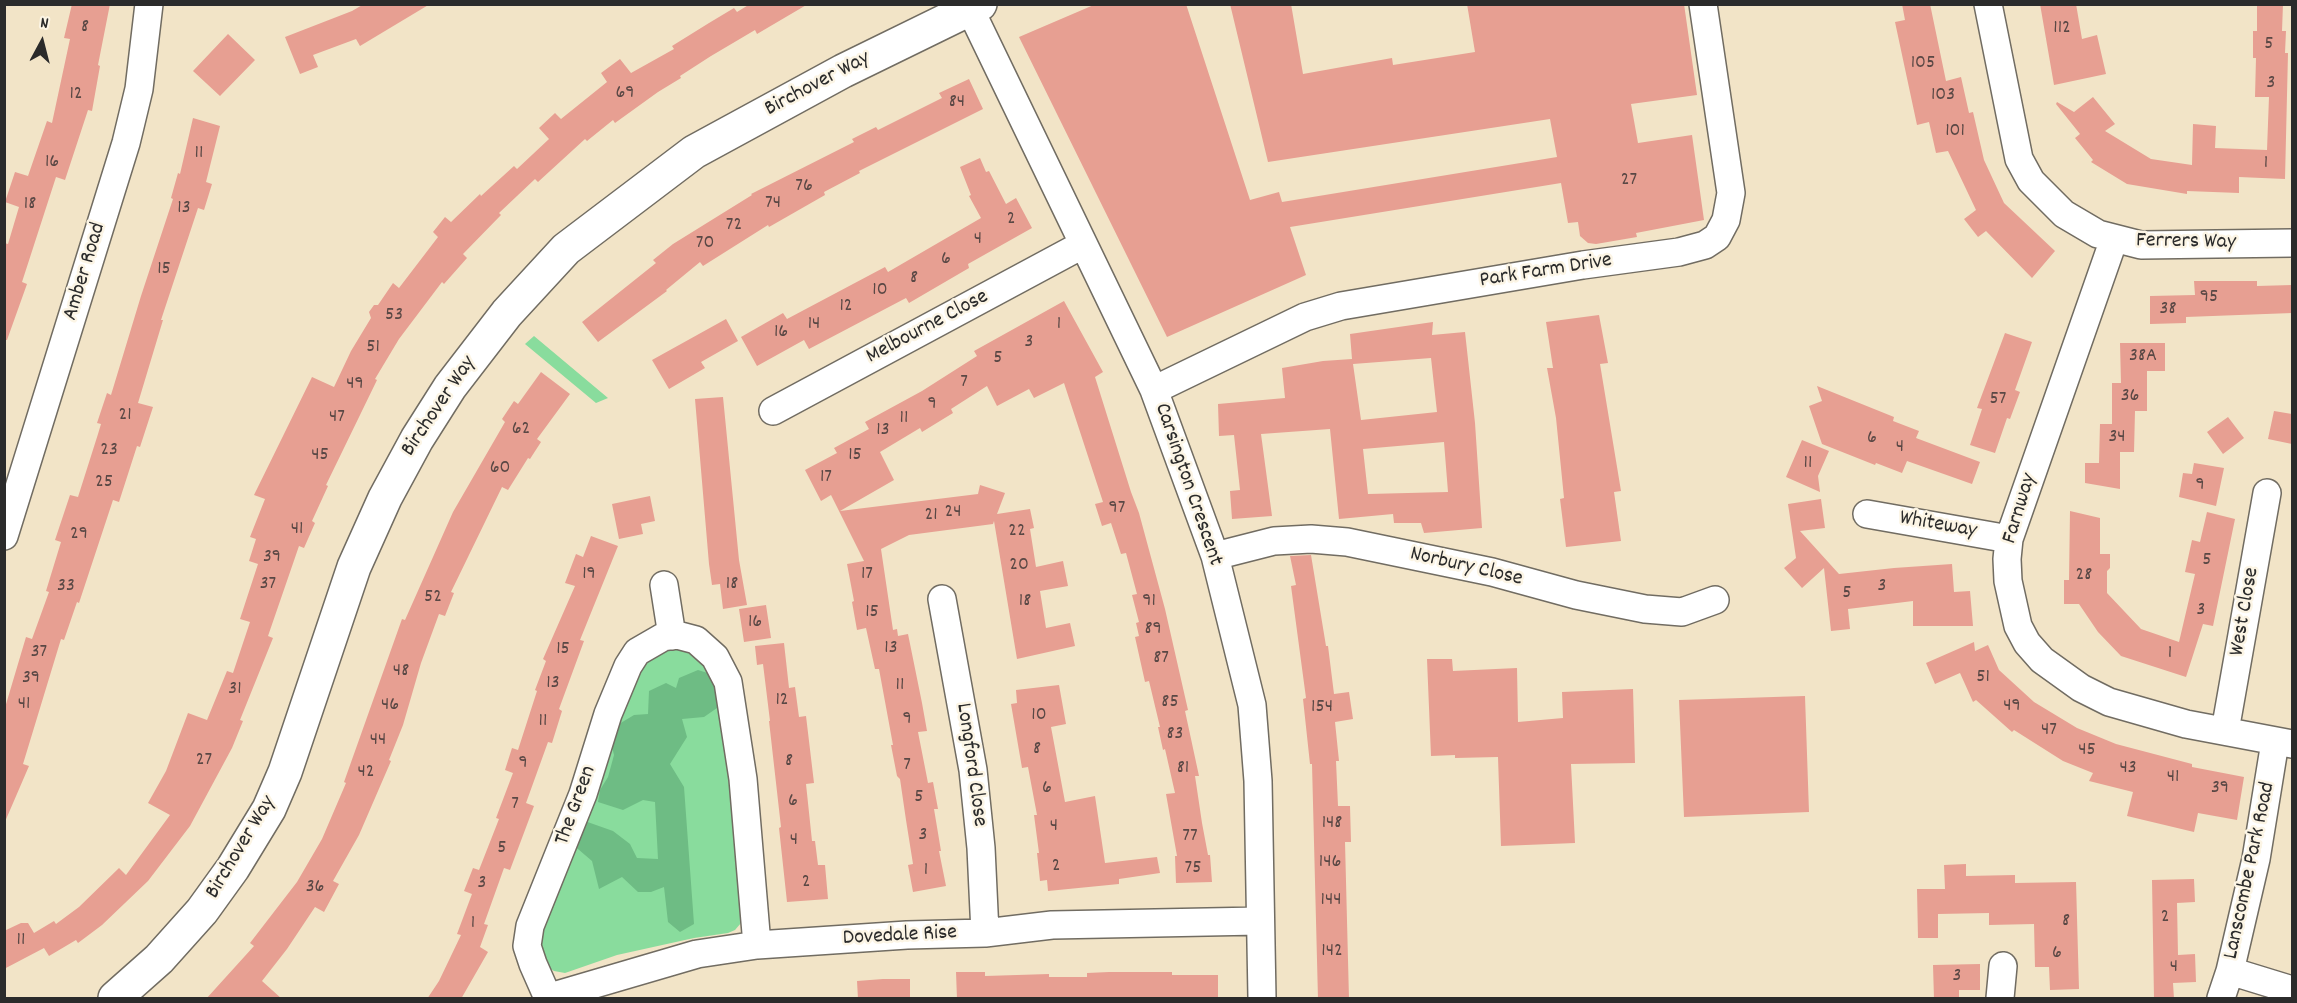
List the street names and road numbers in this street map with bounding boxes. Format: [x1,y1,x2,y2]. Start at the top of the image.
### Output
street label: Birchover Way [761,46,875,124]
street label: Amber Road [59,220,113,324]
street label: Ferrers Way [2136,229,2236,257]
street label: Park Farm Drive [1478,249,1614,295]
street label: Melbourne Close [862,285,994,371]
street label: Birchover Way [397,352,483,462]
street label: Carsington Crescent [1147,400,1227,570]
street label: Farnway [1998,471,2044,547]
street label: Whiteway [1897,506,1979,546]
street label: Norbury Close [1407,542,1525,594]
street label: West Close [2225,566,2267,658]
street label: Longford Close [948,702,992,828]
street label: The Green [551,763,603,849]
street label: Lanscombe Park Road [2219,780,2283,962]
street label: Birchover Way [201,792,283,904]
street label: Dovedale Rise [842,921,958,953]

